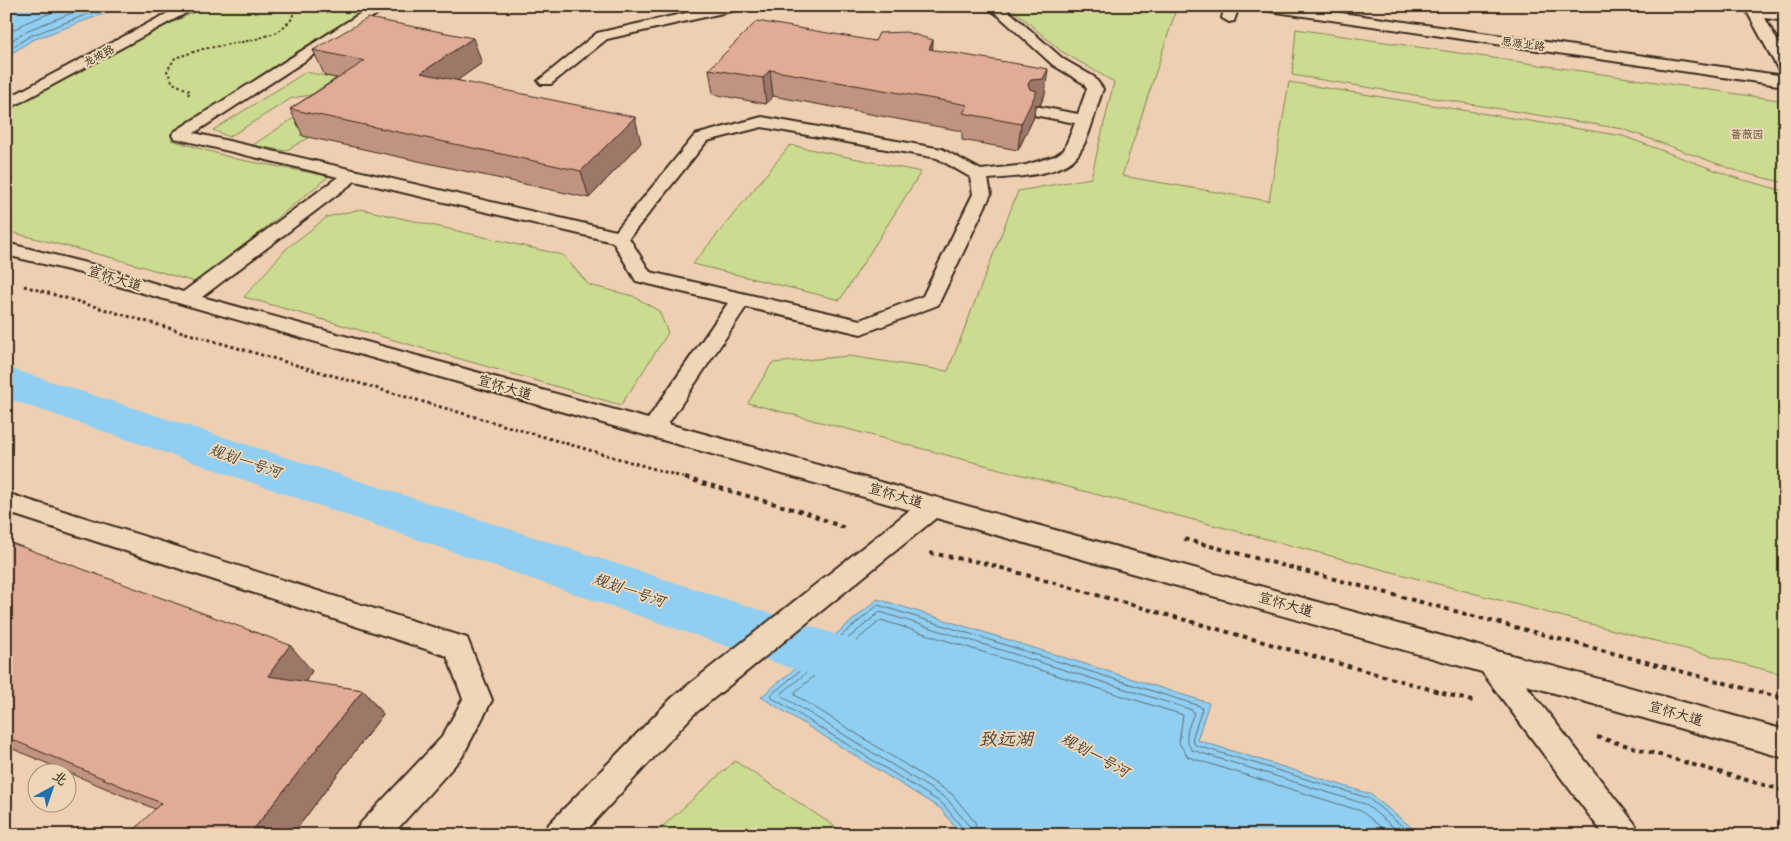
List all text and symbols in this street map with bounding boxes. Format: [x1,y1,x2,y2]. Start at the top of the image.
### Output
street label: 思源北路 [1500,34,1546,54]
street label: 龙坡路 [81,42,117,70]
park label: 蔷薇园 [1731,127,1764,142]
street label: 宣怀大道 [86,261,144,295]
street label: 宣怀大道 [476,371,534,403]
water label: 规划一号河 [206,439,287,484]
street label: 宣怀大道 [867,479,925,511]
water label: 规划一号河 [590,568,671,613]
street label: 宣怀大道 [1257,588,1315,620]
street label: 宣怀大道 [1647,697,1705,729]
water label: 致远湖 [979,727,1035,751]
water label: 规划一号河 [1057,728,1135,783]
north arrow [28,764,78,814]
text: 北 [49,767,72,789]

